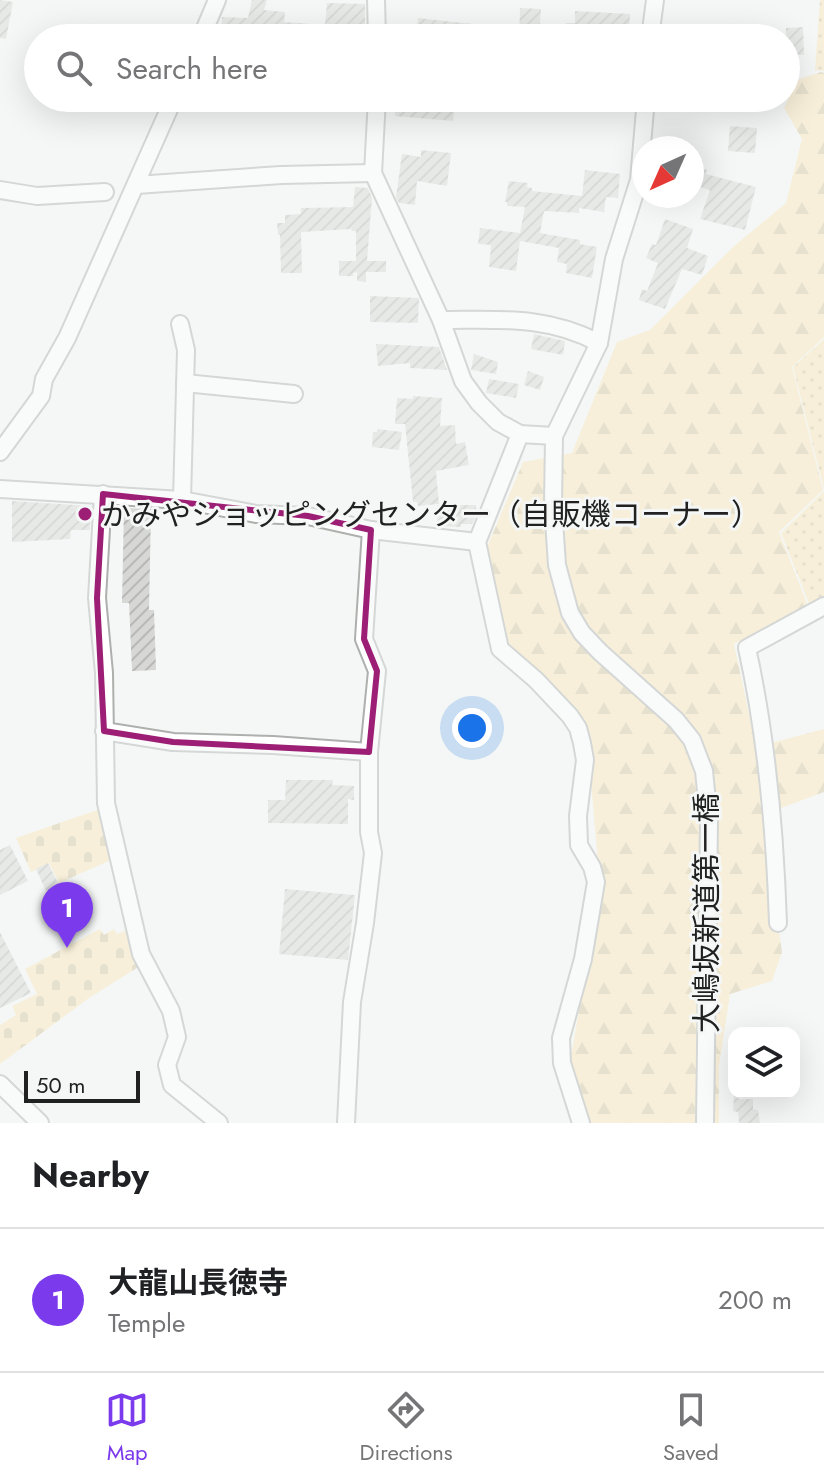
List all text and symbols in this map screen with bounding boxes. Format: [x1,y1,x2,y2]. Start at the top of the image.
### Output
search box [24,24,800,112]
icon: search [52,46,96,90]
text: Search here [116,47,268,90]
north arrow [632,136,704,208]
place label: かみやショッピングセンター（自販機コーナー） [101,493,761,536]
marker: かみやショッピングセンター（自販機コーナー） [76,505,94,523]
your location [452,708,492,748]
street label: 大嶋坂新道第一橋 [685,793,728,1033]
pin: 1 [41,882,93,948]
map controls [728,1027,800,1099]
button: layers [728,1027,800,1099]
scale bar [24,1067,140,1103]
text: 50 m [36,1069,85,1101]
text: Nearby [32,1151,149,1200]
text: 大龍山長徳寺 [108,1261,288,1304]
text: 1 [51,1281,65,1319]
text: 200 m [718,1281,792,1319]
text: Temple [108,1304,185,1342]
tab: Map [105,1388,149,1468]
tab: Directions [360,1388,453,1468]
tab: Saved [663,1388,719,1468]

